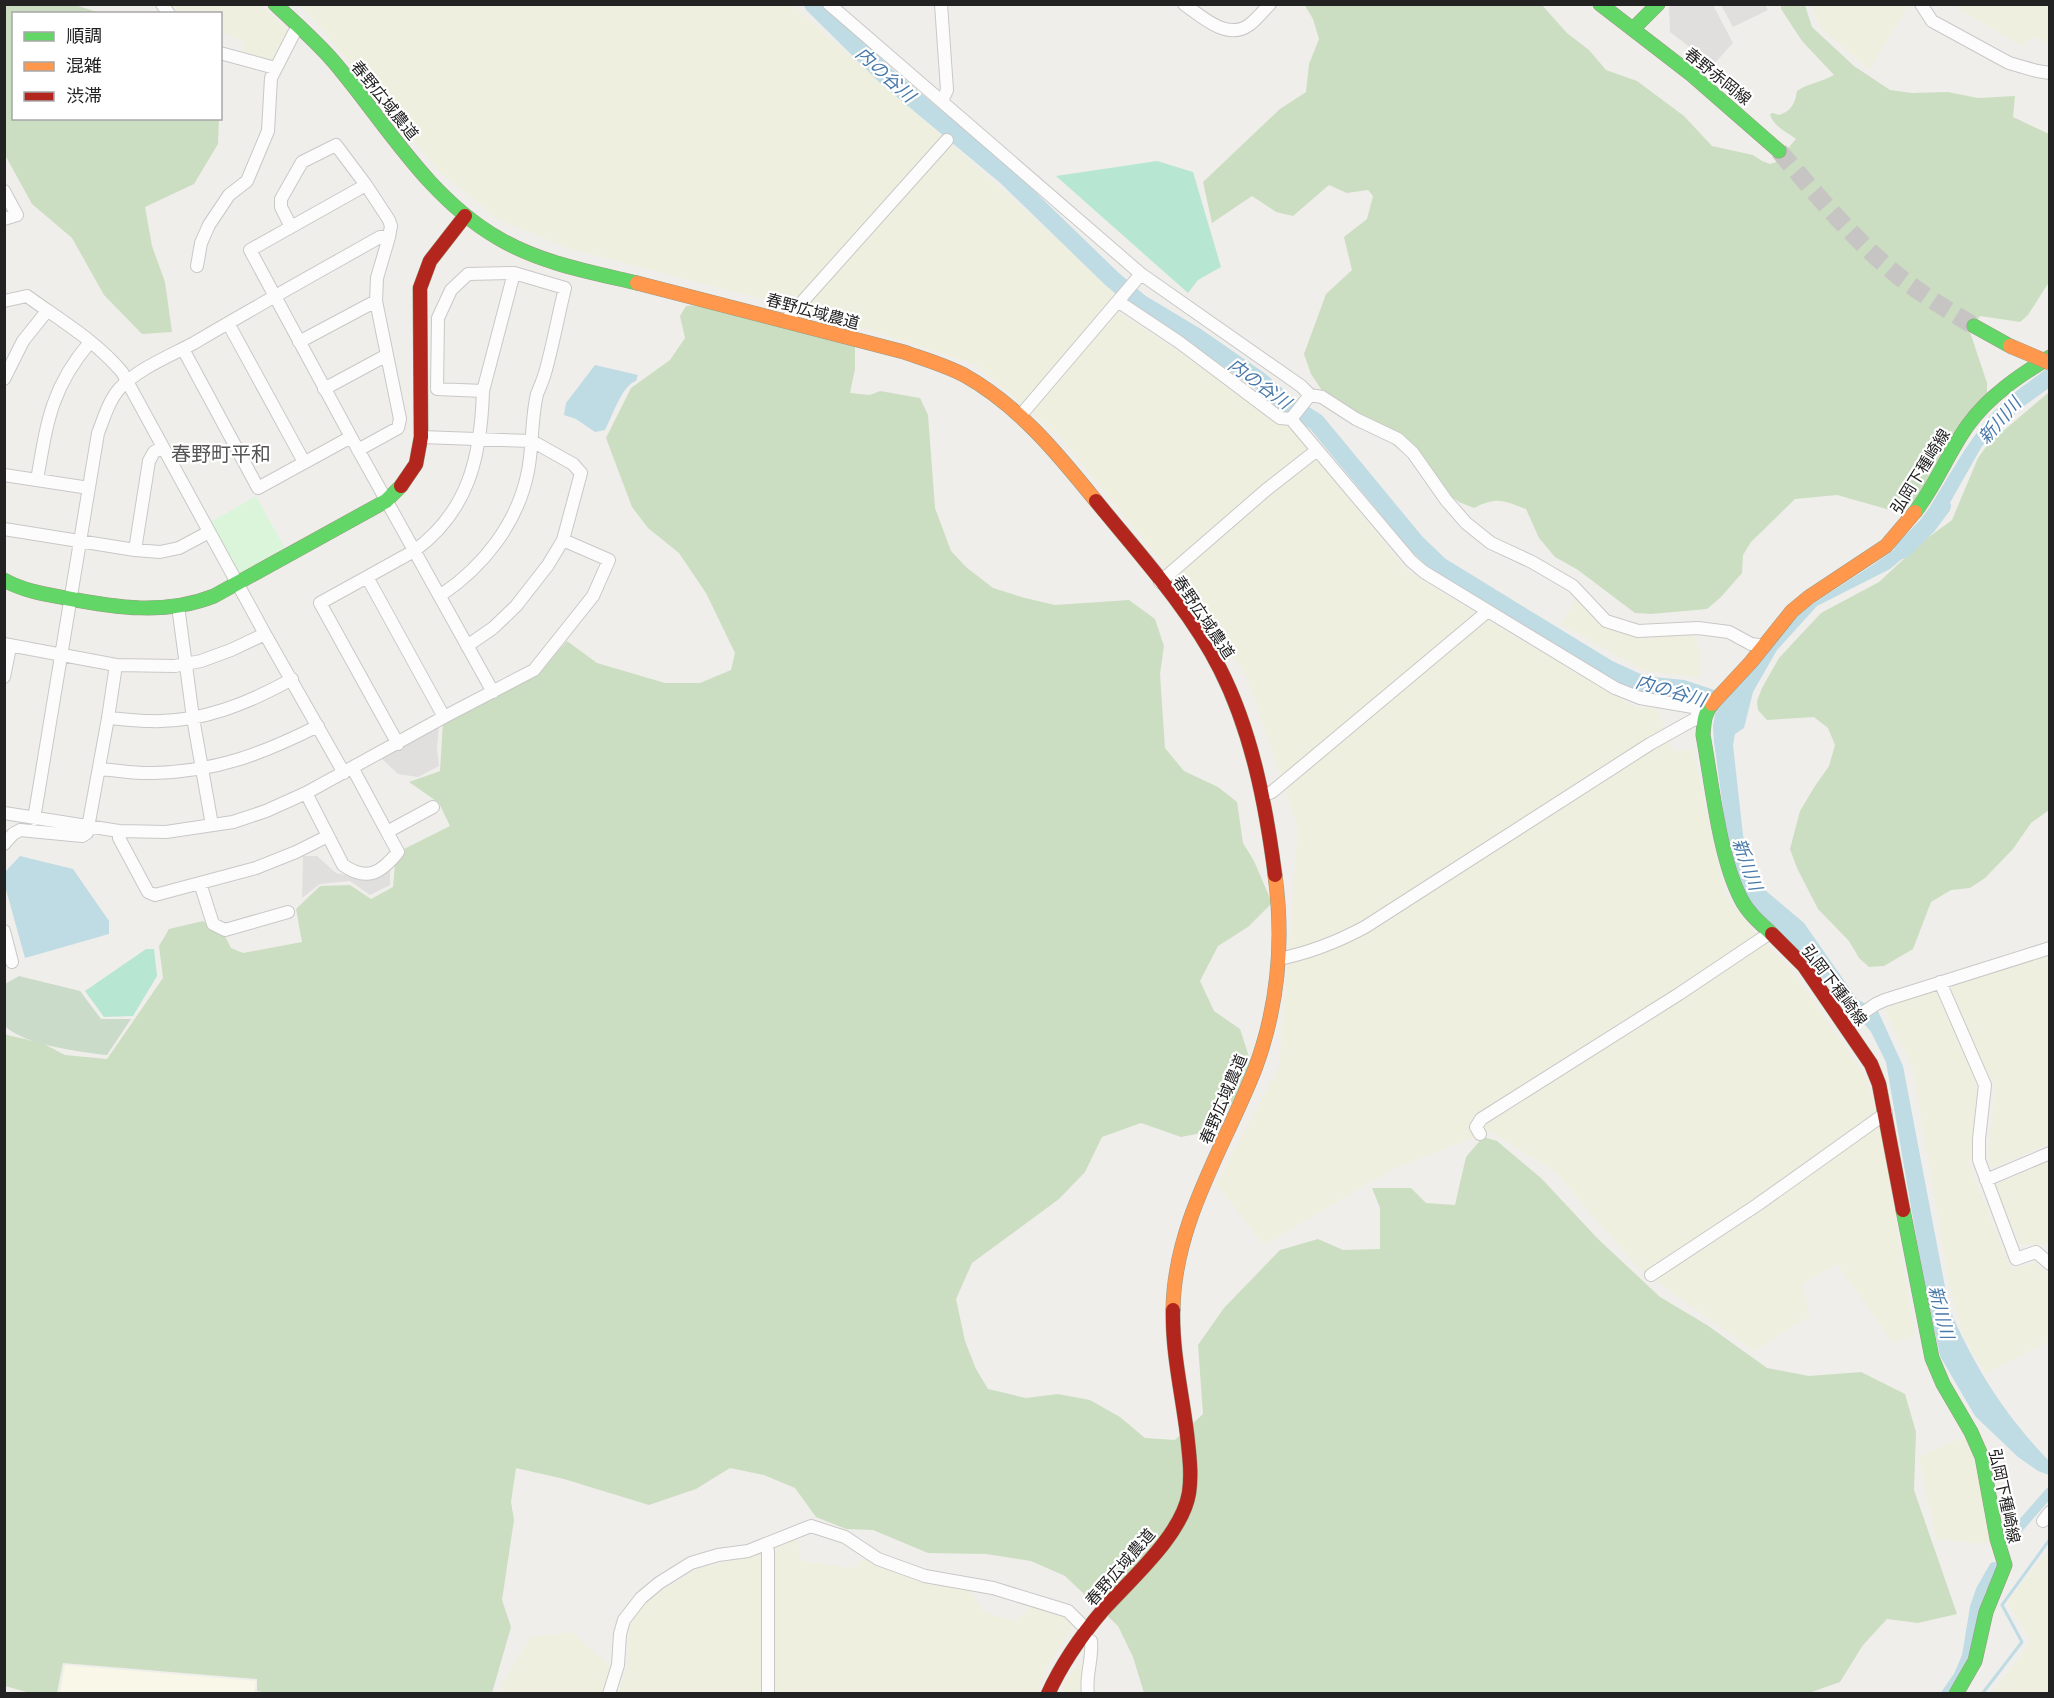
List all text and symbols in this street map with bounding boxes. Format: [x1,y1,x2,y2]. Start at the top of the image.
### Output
legend [12,12,222,120]
text: 順調 [66,24,102,46]
water label: 内の谷川 [852,42,922,108]
street label: 春野赤岡線 [1681,43,1755,109]
text: 混雑 [66,54,102,76]
street label: 春野広域農道 [347,56,423,144]
text: 渋滞 [66,84,102,106]
street label: 春野広域農道 [764,289,862,333]
water label: 内の谷川 [1224,353,1297,414]
water label: 新川川 [1973,391,2026,448]
street label: 弘岡下種崎線 [1886,425,1954,517]
district label: 春野町平和 [171,441,271,465]
street label: 春野広域農道 [1169,572,1239,662]
water label: 内の谷川 [1633,670,1711,711]
water label: 新川川 [1728,835,1768,895]
street label: 弘岡下種崎線 [1798,941,1872,1029]
street label: 春野広域農道 [1195,1051,1251,1147]
water label: 新川川 [1925,1283,1960,1343]
street label: 弘岡下種崎線 [1985,1447,2025,1545]
street label: 春野広域農道 [1081,1524,1159,1610]

